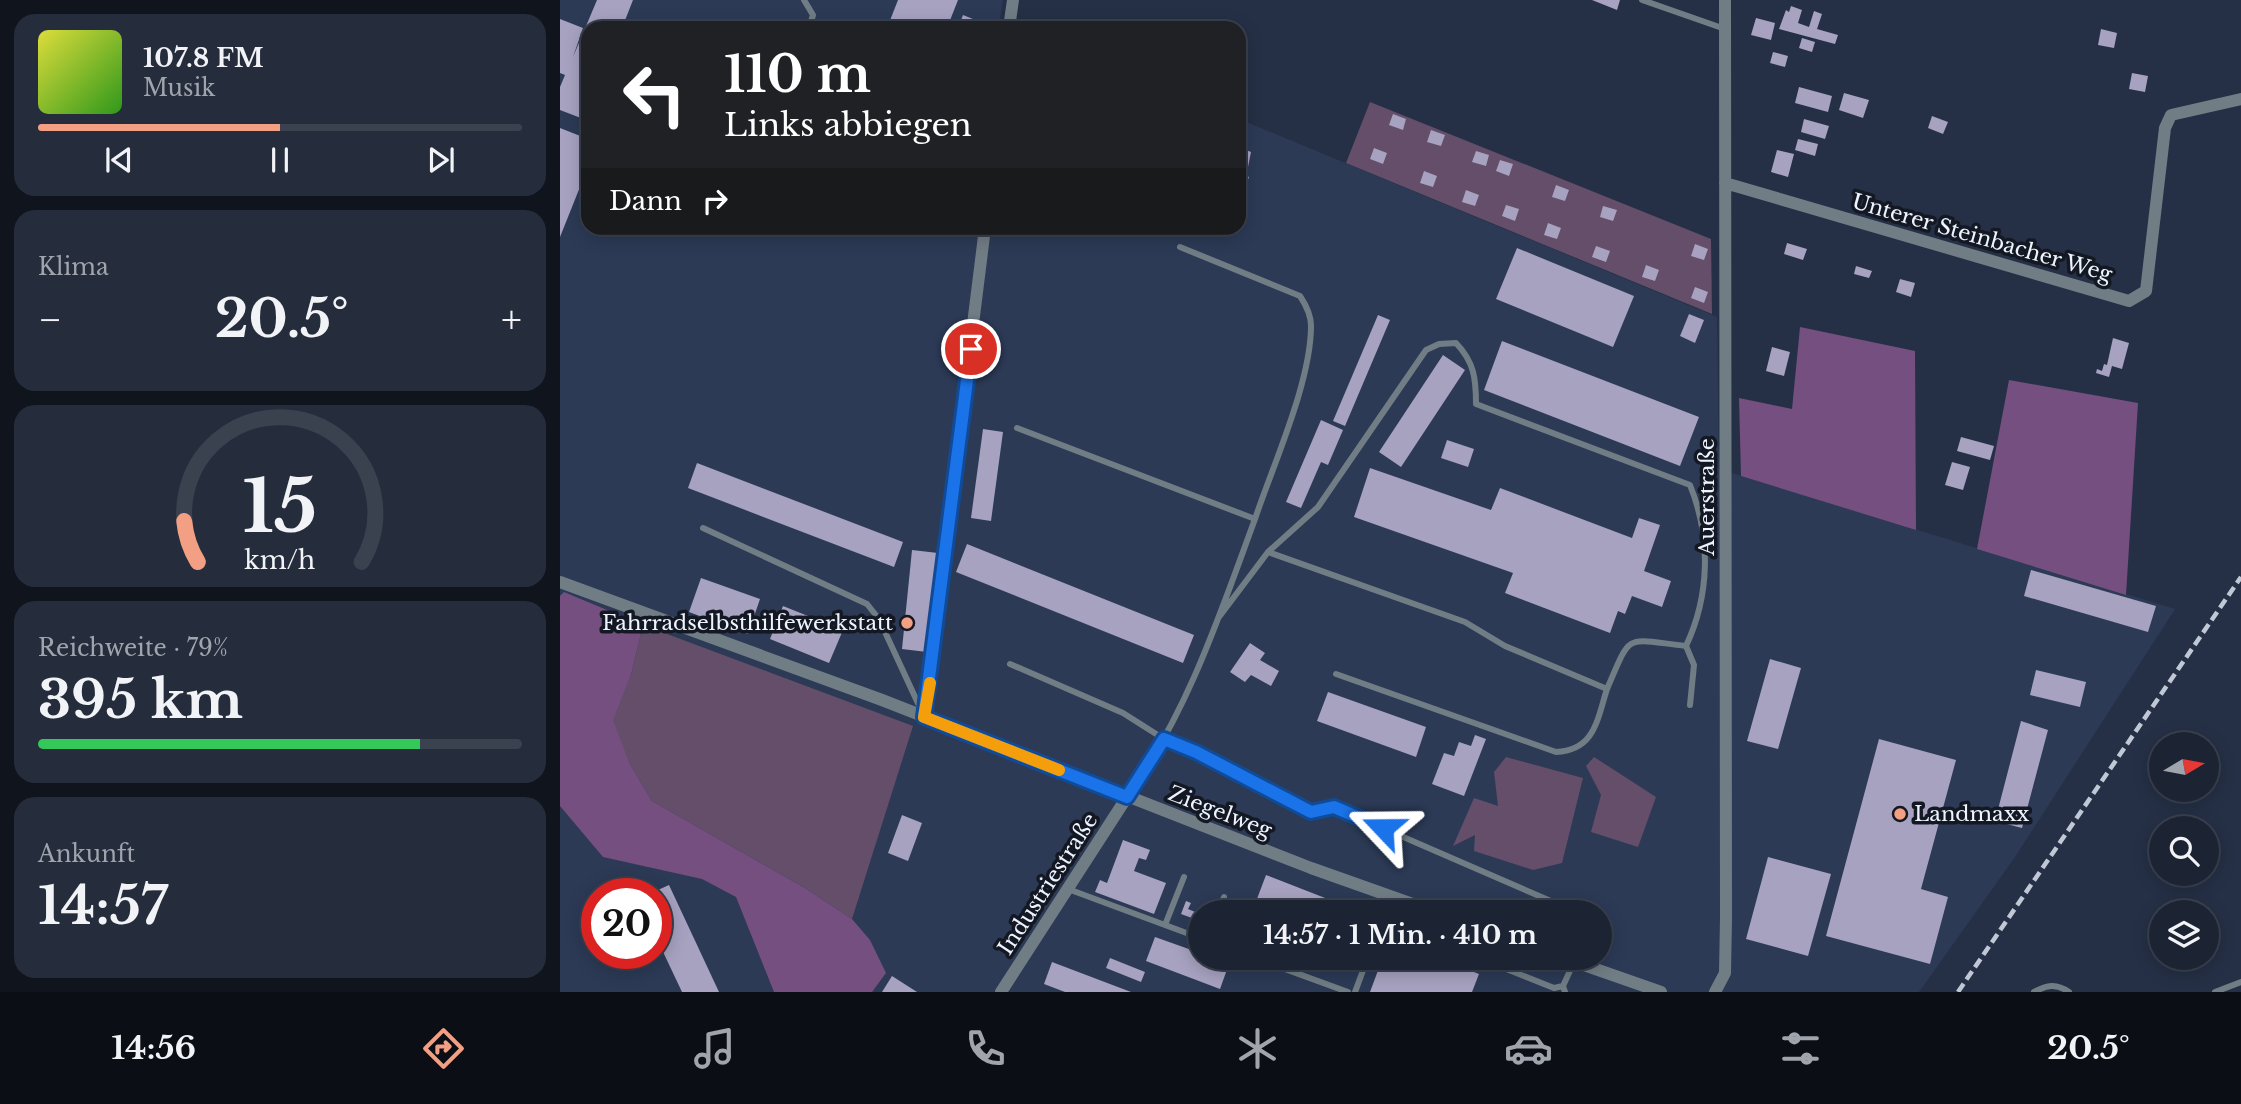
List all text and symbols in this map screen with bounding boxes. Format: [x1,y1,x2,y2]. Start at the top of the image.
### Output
text: 107.8 FM [143,42,264,74]
text: 110 m [724,44,871,105]
icon: left [609,49,700,140]
text: Musik [143,74,215,102]
text: Links abbiegen [724,105,972,145]
icon: previous [100,141,138,179]
icon: pause [261,141,299,179]
icon: next [422,141,460,179]
icon: right [696,182,734,220]
text: Dann [609,185,682,217]
street label: Unterer Steinbacher Weg [1849,188,2116,288]
text: Klima [38,253,109,281]
text: 20.5° [215,287,349,351]
text: − [38,296,62,343]
text: + [501,296,522,343]
pin [941,319,1001,379]
icon: arrive [952,330,990,368]
street label: Auerstraße [1694,438,1720,557]
text: 15 [242,461,318,552]
text: km/h [245,545,315,576]
place label: Fahrradselbsthilfewerkstatt [602,610,893,636]
marker: Fahrradselbsthilfewerkstatt [899,615,915,631]
text: Reichweite · 79% [38,634,228,662]
text: 395 km [38,668,243,732]
north arrow [2149,732,2219,802]
map controls [2149,732,2219,970]
street label: Ziegelweg [1165,780,1276,844]
position arrow [1346,791,1420,865]
place label: Landmaxx [1914,801,2030,827]
marker: Landmaxx [1892,806,1908,822]
street label: Industriestraße [993,808,1103,960]
button: search [2149,816,2219,886]
text: Ankunft [38,840,135,868]
text: 14:57 [38,874,168,938]
speed limit sign: 20 [581,878,672,969]
button: layers [2149,900,2219,970]
text: 14:57 · 1 Min. · 410 m [1263,919,1537,951]
icon: directions [419,1024,468,1073]
icon: music [690,1024,739,1073]
icon: phone [961,1024,1010,1073]
icon: climate [1233,1024,1282,1073]
icon: car [1504,1024,1553,1073]
icon: filters [1776,1024,1825,1073]
text: 14:56 [111,1028,196,1068]
text: 20.5° [2047,1028,2130,1068]

